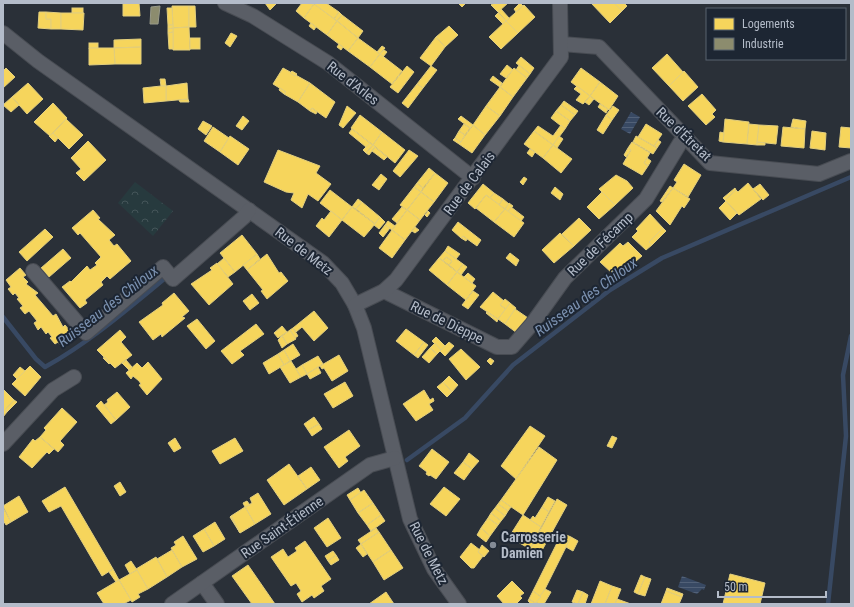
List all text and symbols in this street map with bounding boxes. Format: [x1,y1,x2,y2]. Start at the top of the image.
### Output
legend [706,8,846,60]
text: Logements [742,17,795,31]
text: Industrie [742,37,784,51]
street label: Rue d'Arles [324,58,382,108]
street label: Rue d'Étretat [653,103,715,164]
street label: Rue de Calais [440,148,498,218]
street label: Rue de Fécamp [564,209,636,279]
street label: Rue de Metz [272,224,336,278]
water label: Ruisseau des Chiloux [531,253,641,340]
water label: Ruisseau des Chiloux [54,261,162,351]
street label: Rue de Dieppe [408,298,486,347]
street label: Rue Saint-Étienne [237,492,326,561]
street label: Rue de Metz [406,519,452,587]
place label: Carrosserie Damien [501,529,566,561]
marker: Carrosserie Damien [488,540,498,550]
scale bar [718,573,826,599]
text: 50 m [724,580,748,594]

